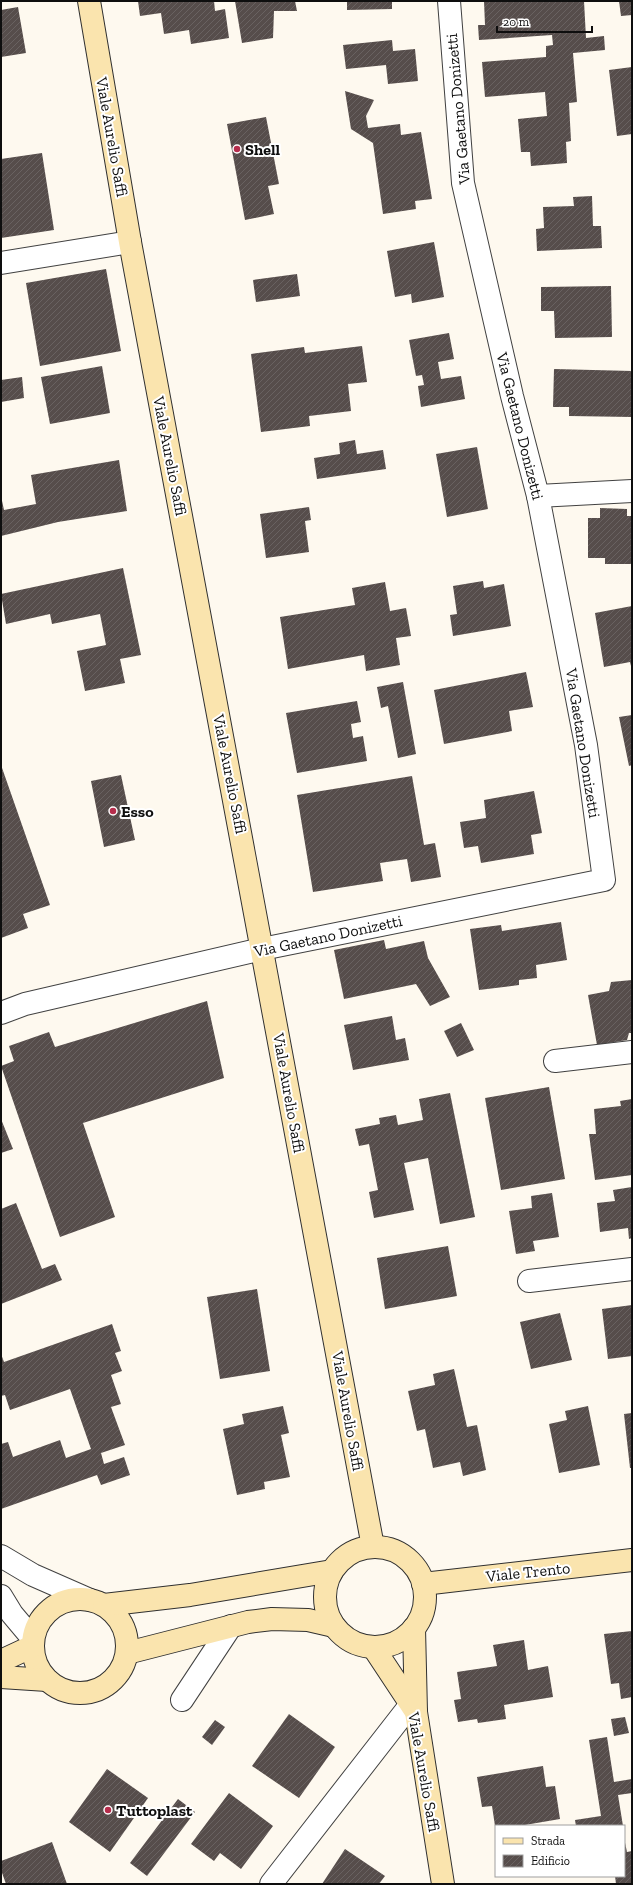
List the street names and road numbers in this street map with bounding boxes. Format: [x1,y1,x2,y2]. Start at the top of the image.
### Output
street label: Via Gaetano Donizetti [442,32,474,186]
street label: Viale Aurelio Saffi [92,75,132,198]
street label: Via Gaetano Donizetti [492,349,548,502]
street label: Viale Aurelio Saffi [149,394,191,517]
street label: Via Gaetano Donizetti [562,666,604,820]
street label: Viale Aurelio Saffi [209,712,251,835]
street label: Via Gaetano Donizetti [251,911,404,961]
street label: Viale Aurelio Saffi [269,1031,309,1154]
street label: Viale Aurelio Saffi [328,1349,368,1472]
street label: Viale Trento [484,1558,571,1586]
street label: Viale Aurelio Saffi [404,1710,444,1833]

